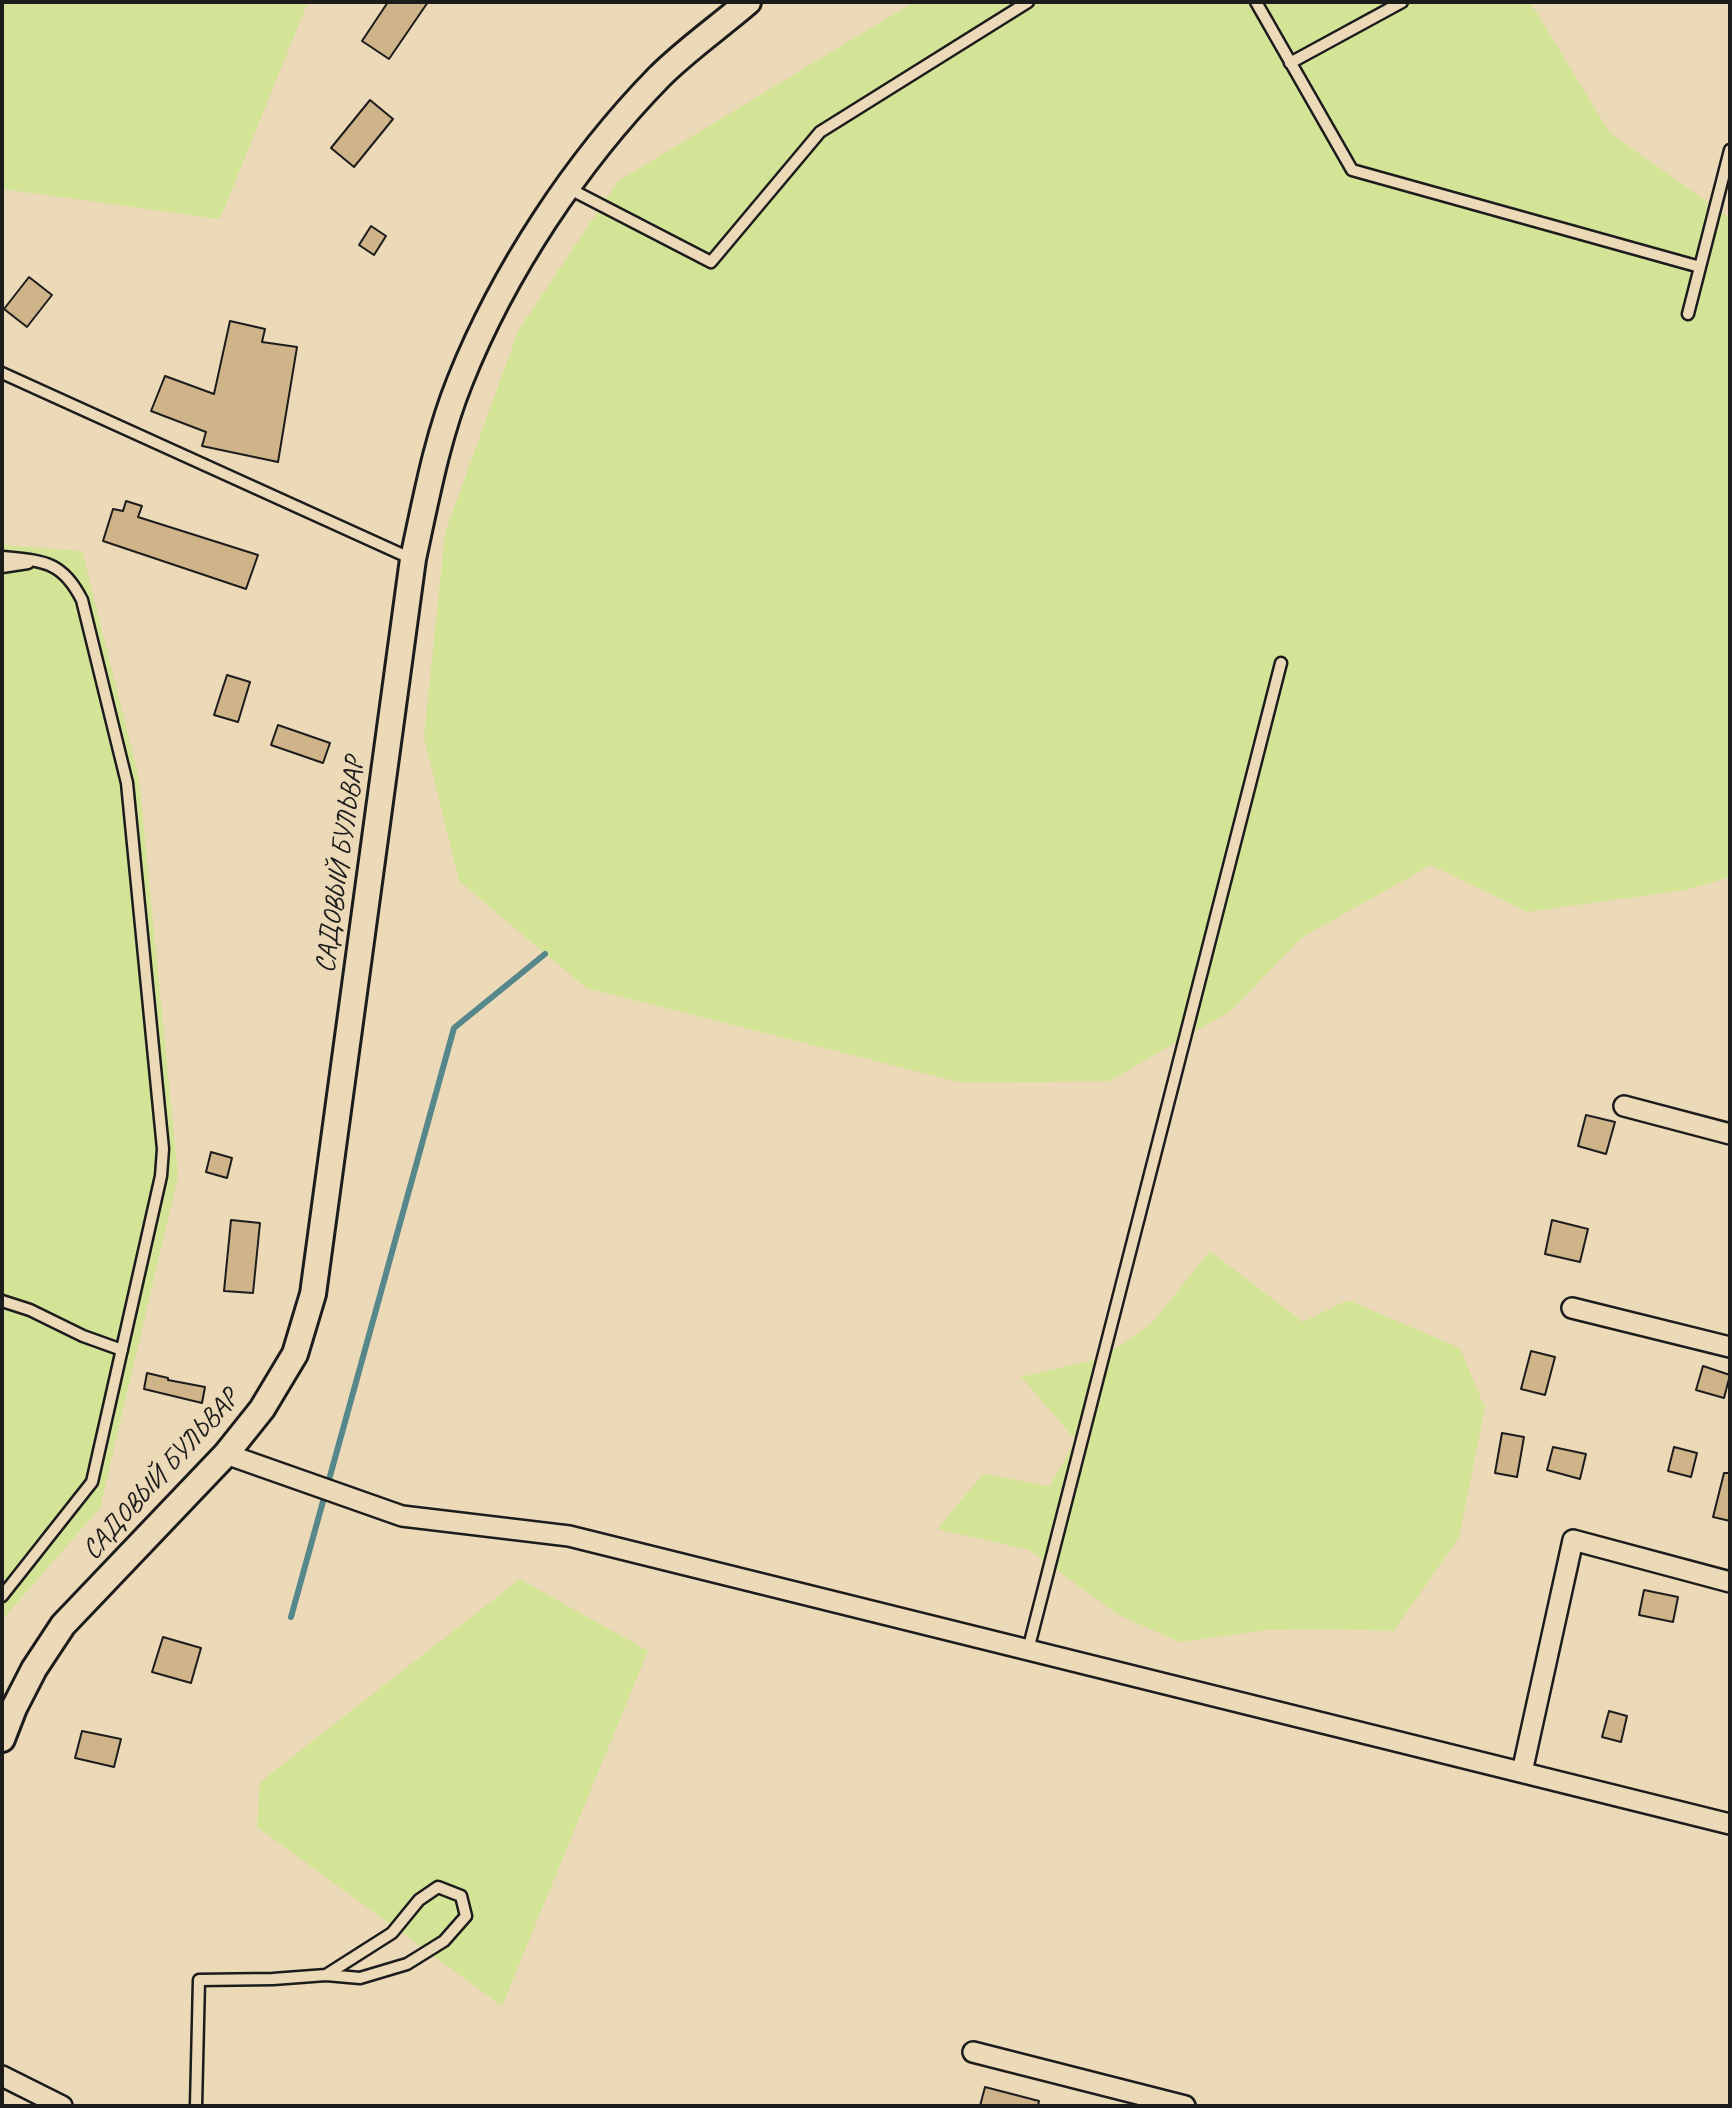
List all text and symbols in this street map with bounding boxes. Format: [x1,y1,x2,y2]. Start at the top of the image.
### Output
street label: САДОВЫЙ БУЛЬВАР [309,755,373,975]
street label: САДОВЫЙ БУЛЬВАР [76,1383,246,1567]

